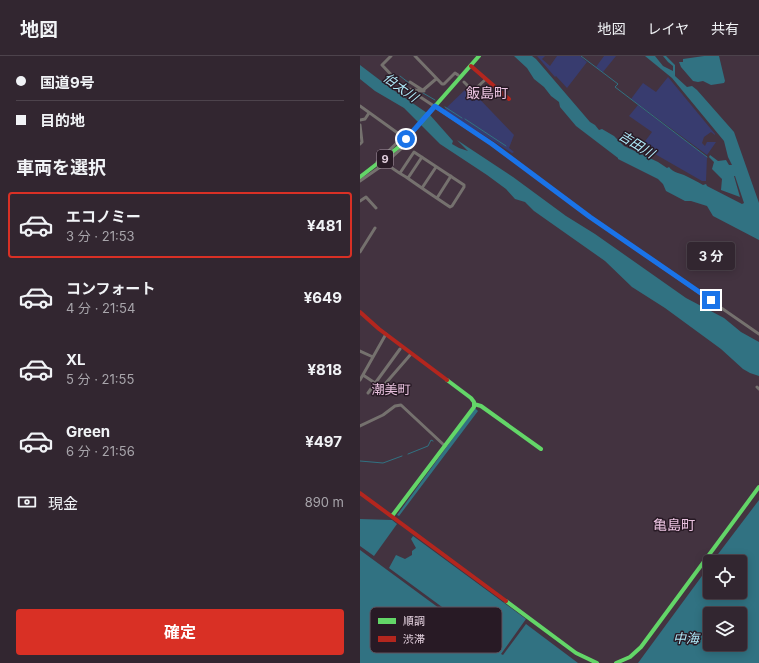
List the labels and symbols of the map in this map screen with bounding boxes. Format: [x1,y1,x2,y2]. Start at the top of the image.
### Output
water label: 伯太川 [381,69,423,106]
district label: 飯島町 [466,84,508,101]
water label: 吉田川 [616,127,659,162]
route start [397,130,415,148]
road number: 9 [377,150,393,168]
callout: 3 分 [687,242,735,270]
route end [702,291,720,309]
district label: 潮美町 [371,381,411,397]
district label: 亀島町 [653,516,695,533]
legend [370,607,502,653]
text: 順調 [403,614,425,628]
water label: 中海 [673,630,701,646]
text: 渋滞 [403,632,425,646]

